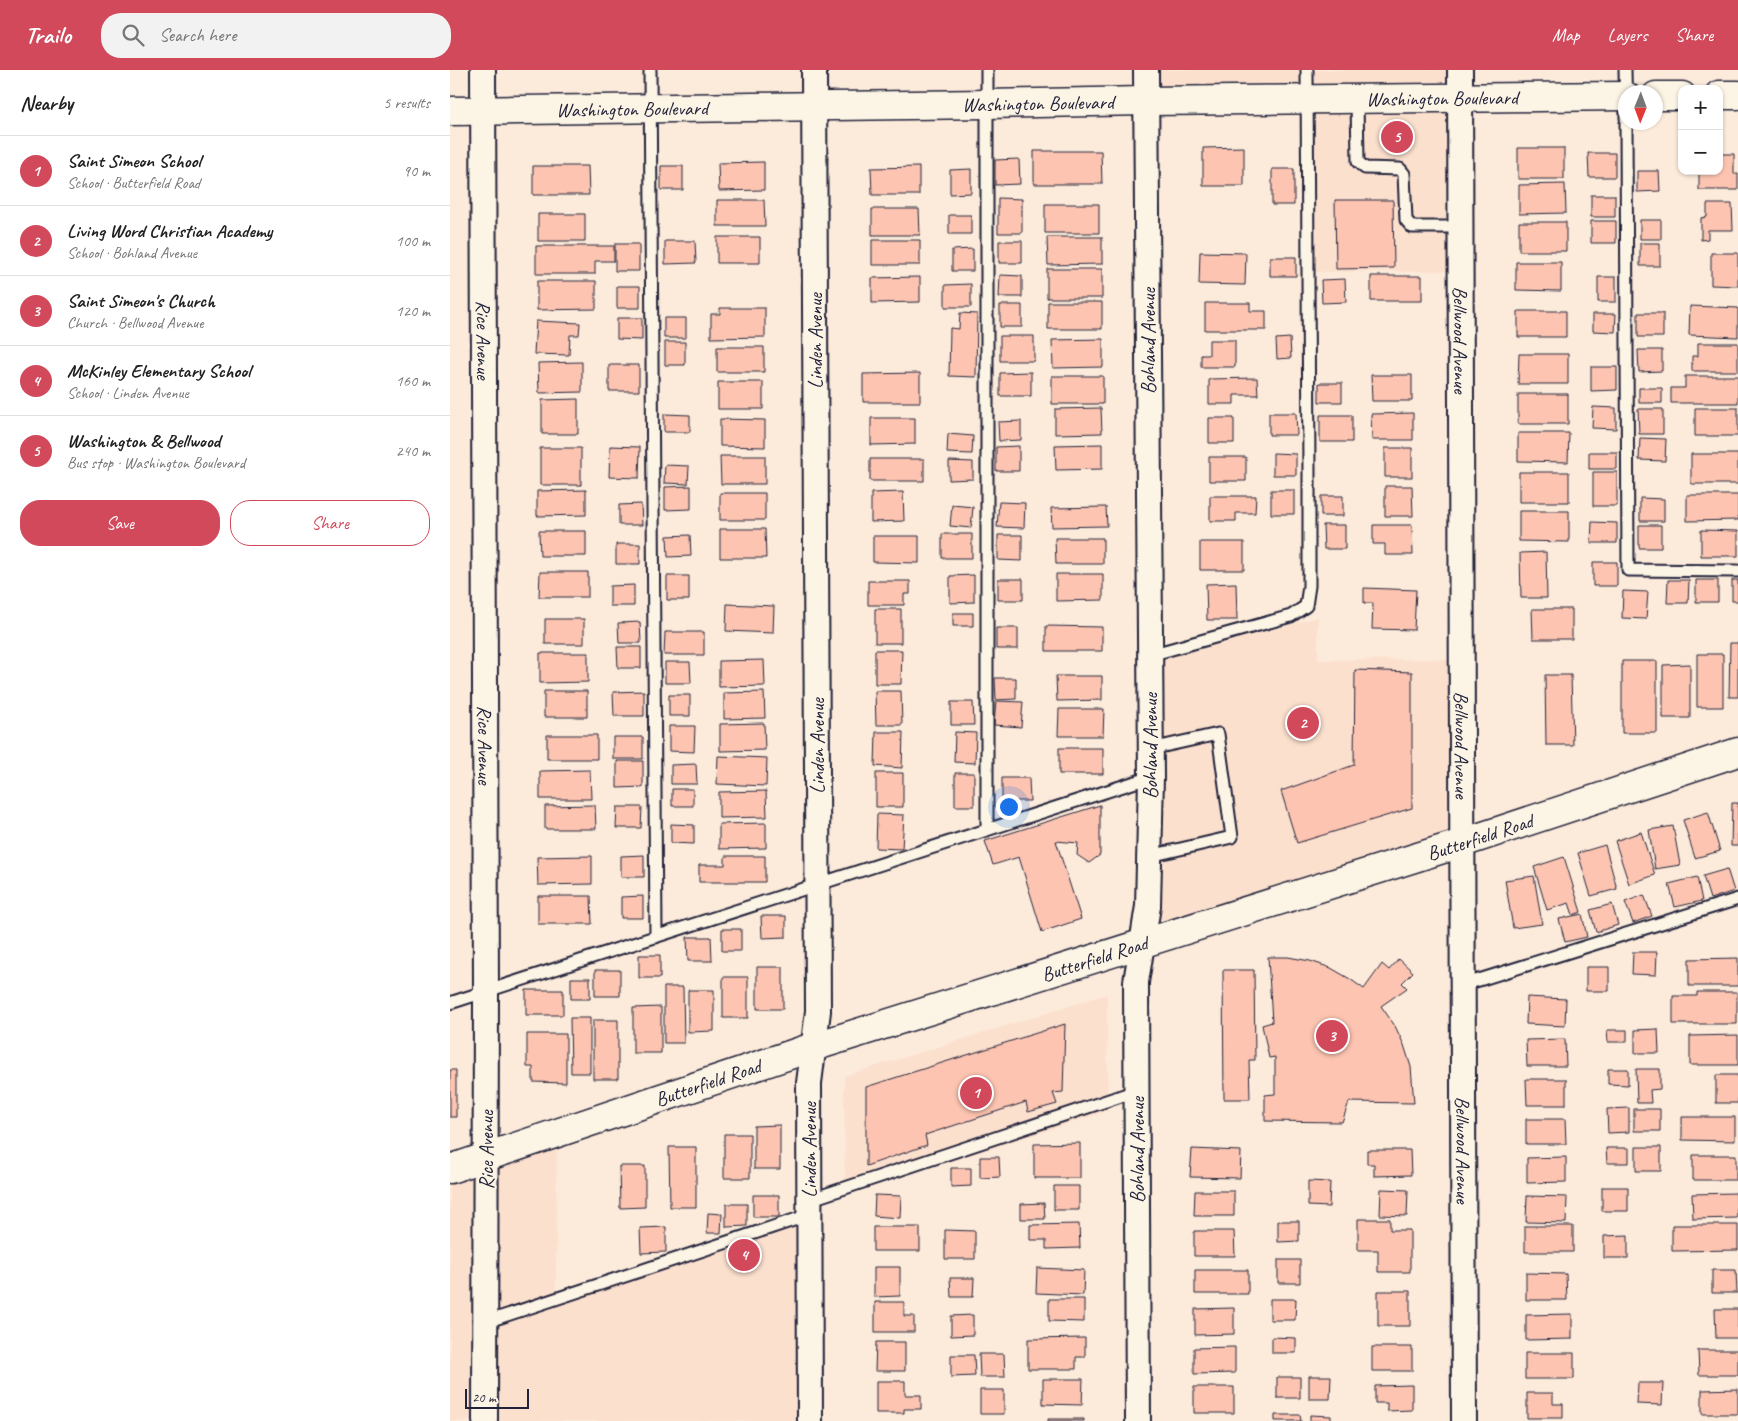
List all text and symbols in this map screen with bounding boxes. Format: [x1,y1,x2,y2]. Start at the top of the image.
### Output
search box [101,13,451,58]
text: Trailo [25,20,71,50]
icon: search [119,21,147,49]
text: Search here [159,23,236,47]
text: Map [1552,24,1580,46]
text: Layers [1608,24,1647,46]
text: Share [1675,24,1713,46]
street label: Washington Boulevard [1366,85,1521,111]
north arrow [1618,85,1663,130]
map controls [1678,85,1723,175]
button: + [1678,85,1723,130]
street label: Washington Boulevard [962,89,1117,117]
text: Nearby [20,90,73,116]
text: 5 results [383,93,430,113]
street label: Washington Boulevard [556,95,711,122]
pin: 5 [1381,118,1413,156]
button: − [1678,130,1723,175]
text: Saint Simeon School [67,149,201,173]
text: 1 [32,161,40,181]
text: 90 m [403,161,430,181]
text: School · Butterfield Road [67,173,200,193]
text: Living Word Christian Academy [67,219,272,243]
text: 2 [32,231,40,251]
text: 100 m [396,231,430,251]
text: School · Bohland Avenue [67,243,197,263]
street label: Bellwood Avenue [1448,286,1473,395]
street label: Bohland Avenue [1136,287,1161,394]
text: Saint Simeon's Church [67,289,215,313]
street label: Linden Avenue [803,292,828,389]
street label: Rice Avenue [471,300,497,381]
text: 3 [32,301,40,321]
text: 120 m [396,301,430,321]
text: Church · Bellwood Avenue [67,313,203,333]
text: McKinley Elementary School [67,359,251,383]
text: 4 [32,371,40,391]
text: 160 m [396,371,430,391]
text: School · Linden Avenue [67,383,189,403]
text: Washington & Bellwood [67,429,220,453]
text: 5 [33,441,39,461]
text: 240 m [396,441,430,461]
text: Bus stop · Washington Boulevard [67,453,245,473]
button: Save [20,500,220,546]
button: Share [230,500,430,546]
street label: Bellwood Avenue [1449,691,1475,800]
street label: Bohland Avenue [1138,692,1163,799]
street label: Linden Avenue [805,697,830,794]
pin: 2 [1287,704,1319,742]
street label: Rice Avenue [473,705,498,786]
your location [996,794,1022,820]
street label: Butterfield Road [1424,807,1539,866]
street label: Butterfield Road [1038,929,1154,987]
pin: 3 [1316,1017,1348,1055]
street label: Butterfield Road [652,1052,767,1112]
pin: 1 [960,1074,992,1112]
street label: Bohland Avenue [1125,1096,1150,1203]
street label: Bellwood Avenue [1451,1096,1476,1205]
street label: Linden Avenue [797,1101,822,1198]
street label: Rice Avenue [474,1109,499,1189]
pin: 4 [728,1236,760,1274]
scale bar [465,1386,529,1409]
text: 20 m [472,1389,496,1406]

